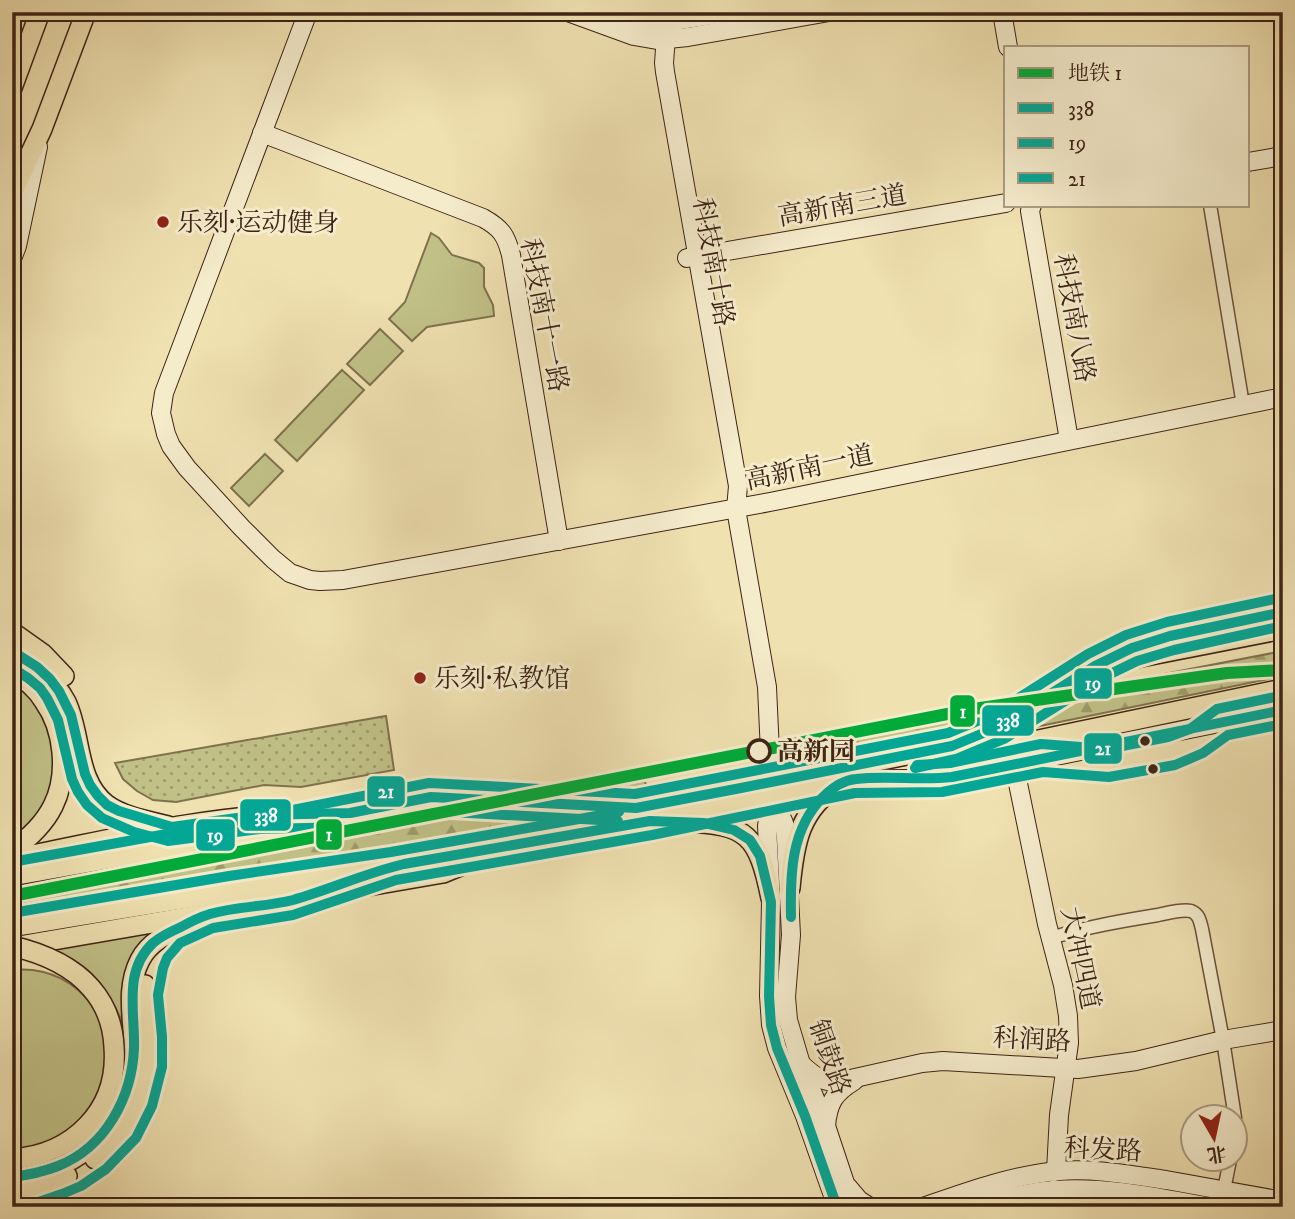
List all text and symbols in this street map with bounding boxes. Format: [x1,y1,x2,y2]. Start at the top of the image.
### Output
legend [1004,46,1250,206]
text: 地铁 1 [1068,61,1122,87]
text: 338 [1068,97,1094,123]
text: 19 [1068,131,1086,157]
text: 21 [1068,167,1086,193]
street label: 高新南三道 [775,179,909,234]
street label: 科技南十路 [685,195,740,329]
place label: 乐刻·运动健身 [177,207,339,240]
marker: 乐刻·运动健身 [155,214,171,230]
street label: 科技南十一路 [512,236,575,395]
street label: 科技南八路 [1046,251,1101,385]
street label: 高新南一道 [742,439,876,498]
place label: 乐刻·私教馆 [434,663,570,696]
line badge: 19 [1073,667,1113,700]
marker: 乐刻·私教馆 [412,670,428,686]
text: 19 [1085,673,1101,696]
line badge: 1 [949,694,976,728]
text: 1 [960,701,967,724]
line badge: 338 [981,704,1035,737]
text: 338 [996,710,1020,733]
line badge: 21 [1083,732,1123,765]
unlabelled marker [1138,734,1152,748]
place label: 高新园 [777,736,855,769]
text: 21 [1095,738,1111,761]
marker: 高新园 [747,739,771,763]
unlabelled marker [1146,762,1160,776]
line badge: 21 [366,775,406,808]
text: 21 [378,781,394,804]
line badge: 338 [239,798,292,832]
text: 338 [254,805,278,828]
line badge: 19 [195,818,236,852]
line badge: 1 [315,818,343,851]
text: 1 [326,824,333,847]
text: 19 [207,825,223,848]
street label: 大冲四道 [1053,904,1106,1013]
street label: 铜鼓路 [800,1015,857,1100]
street label: 科润路 [992,1022,1072,1059]
north arrow [1180,1104,1250,1174]
street label: 科发路 [1063,1132,1143,1169]
text: 北 [1205,1140,1228,1166]

